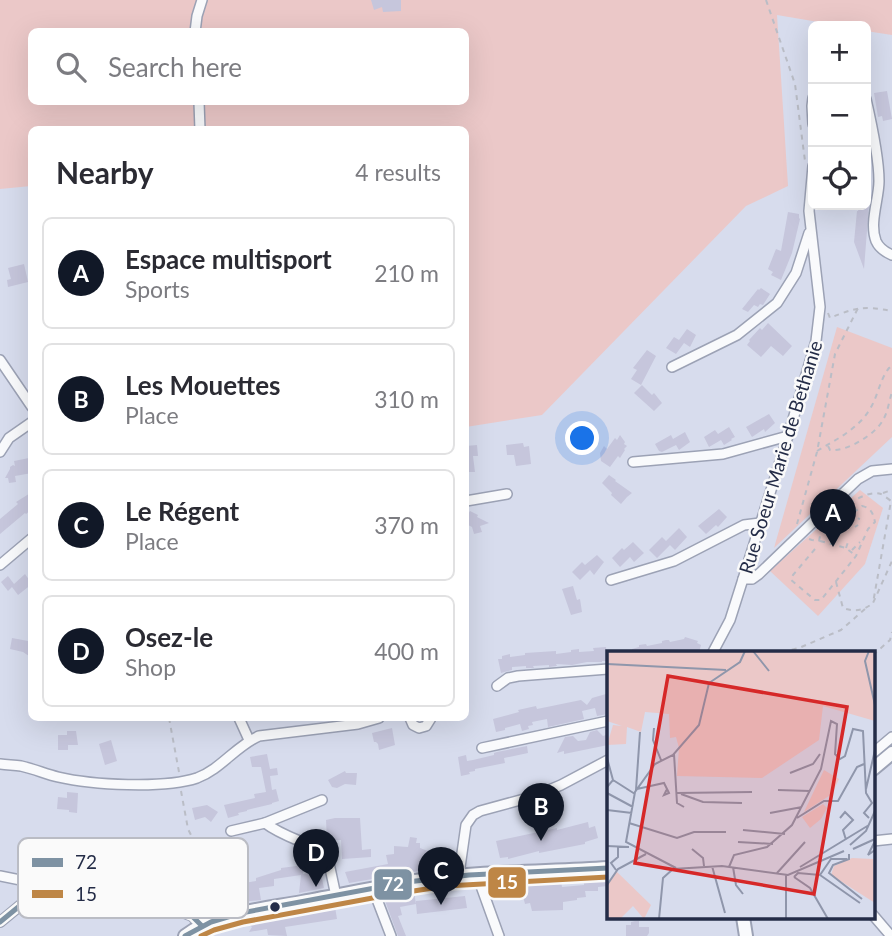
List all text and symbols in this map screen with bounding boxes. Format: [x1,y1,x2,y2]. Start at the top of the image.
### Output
map controls [808,21,871,210]
button: + [808,21,871,84]
search box [28,28,469,105]
icon: search [52,48,90,86]
text: Search here [108,51,242,83]
button: − [808,84,871,147]
button: locate [808,147,871,210]
text: Nearby [56,154,154,190]
text: 4 results [355,158,441,186]
text: Espace multisport [125,243,332,275]
text: A [73,259,89,287]
text: 210 m [374,259,439,287]
text: Sports [125,275,190,303]
street label: Rue Soeur Marie de Bethanie [733,337,827,577]
text: Les Mouettes [125,369,280,401]
text: B [73,385,89,413]
text: 310 m [374,385,439,413]
text: Place [125,401,179,429]
your location [565,421,599,455]
pin: A [810,489,856,547]
text: Le Régent [125,495,239,527]
text: C [73,511,89,539]
text: 370 m [374,511,439,539]
text: Place [125,527,179,555]
text: Osez-le [125,621,213,653]
text: D [72,637,90,665]
text: 400 m [374,637,439,665]
inset map [607,651,874,918]
text: Shop [125,653,176,681]
pin: B [518,783,564,841]
pin: D [293,829,339,887]
legend [18,838,248,918]
pin: C [418,847,464,905]
text: 72 [75,850,97,873]
line badge: 15 [487,866,527,899]
line badge: 72 [373,868,413,901]
text: 15 [496,870,518,893]
text: 72 [382,872,404,895]
text: 15 [75,882,97,905]
unlabelled marker [268,900,282,914]

